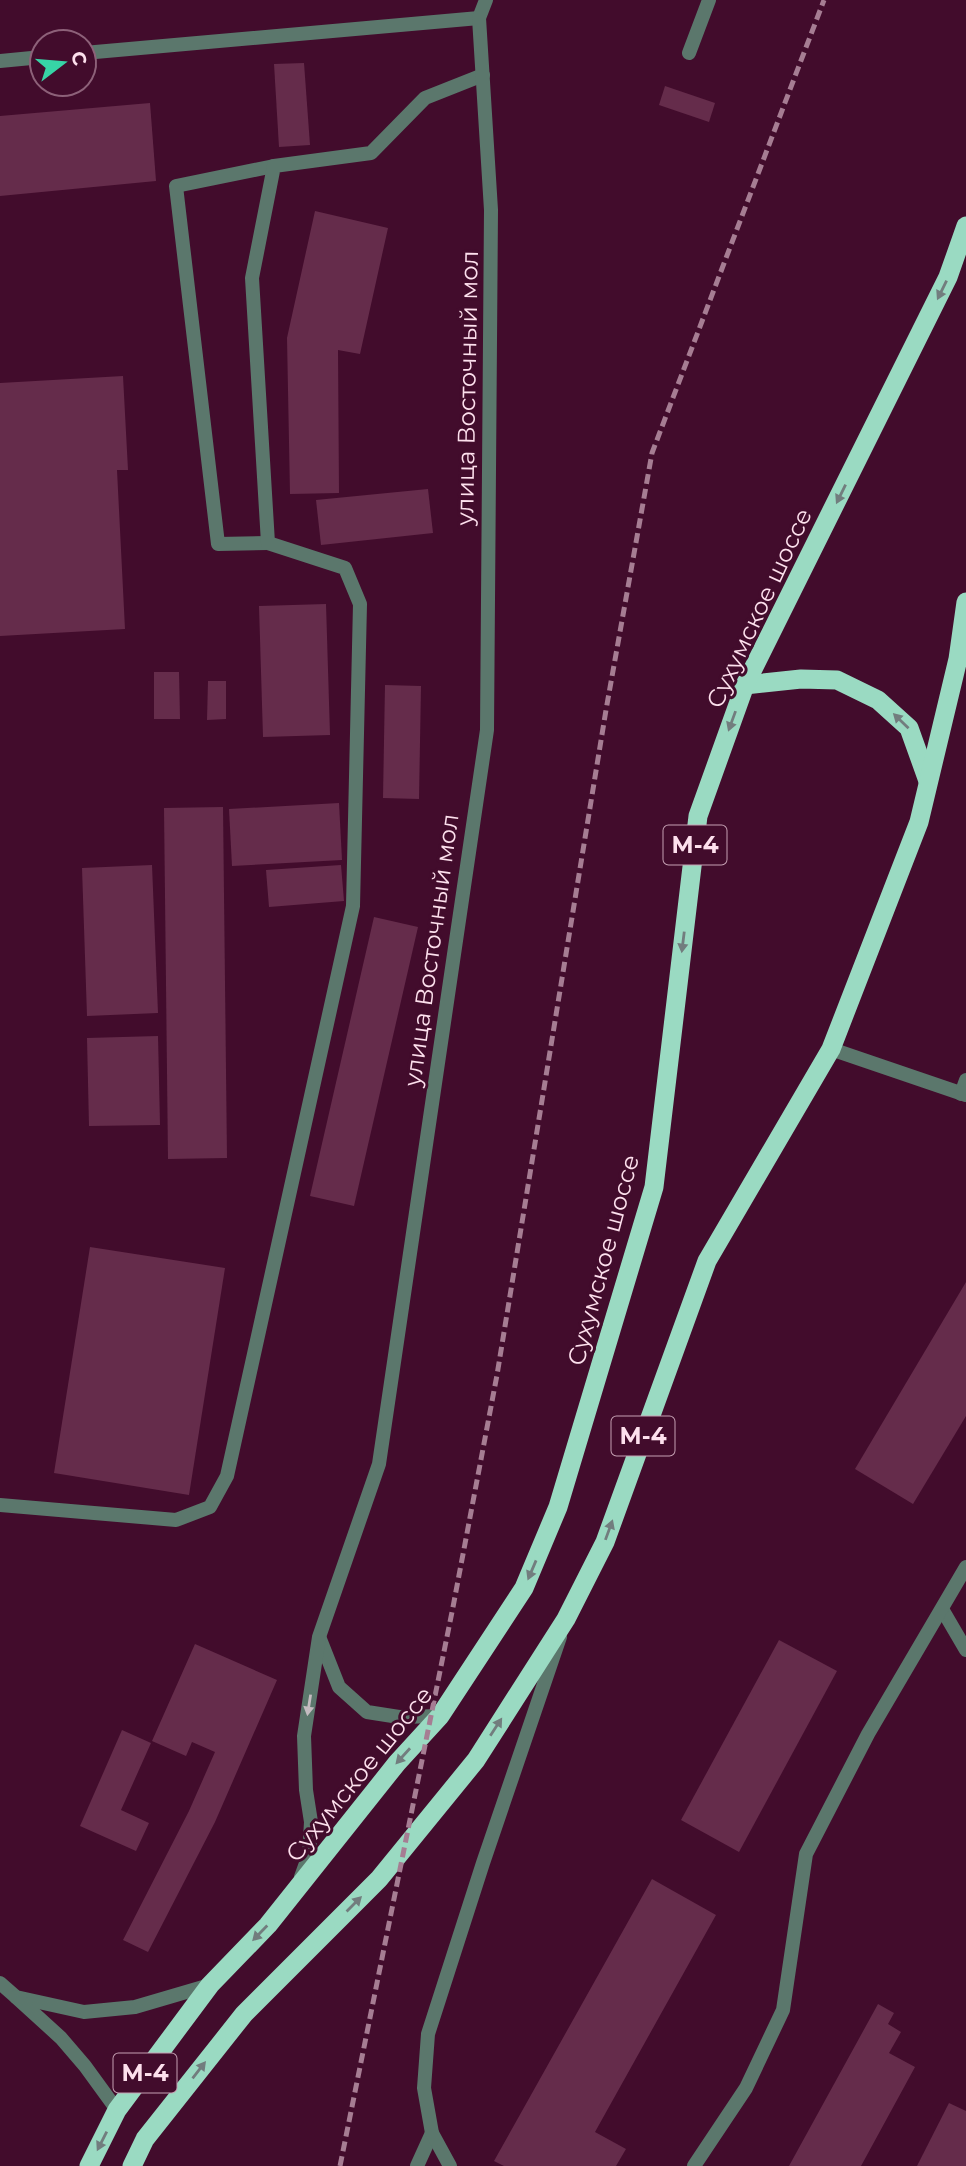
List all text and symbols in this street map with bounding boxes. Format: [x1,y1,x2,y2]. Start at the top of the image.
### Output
north arrow [28,28,98,98]
text: С [66,49,92,68]
street label: улица Восточный мол [450,250,484,527]
one-way arrow [936,280,947,300]
one-way arrow [835,484,846,504]
street label: Сухумское шоссе [700,504,818,712]
one-way arrow [726,711,737,732]
one-way arrow [892,713,909,729]
street label: улица Восточный мол [397,812,465,1089]
road number: М-4 [664,825,726,864]
one-way arrow [677,931,688,953]
street label: Сухумское шоссе [561,1151,645,1369]
road number: М-4 [612,1416,674,1456]
one-way arrow [604,1520,615,1541]
one-way arrow [526,1560,538,1580]
street label: Сухумское шоссе [279,1681,439,1867]
one-way arrow [303,1694,314,1716]
one-way arrow [490,1718,503,1737]
one-way arrow [395,1747,411,1765]
one-way arrow [345,1895,362,1912]
one-way arrow [252,1924,268,1941]
road number: М-4 [114,2054,176,2092]
one-way arrow [192,2062,207,2080]
one-way arrow [96,2131,107,2151]

